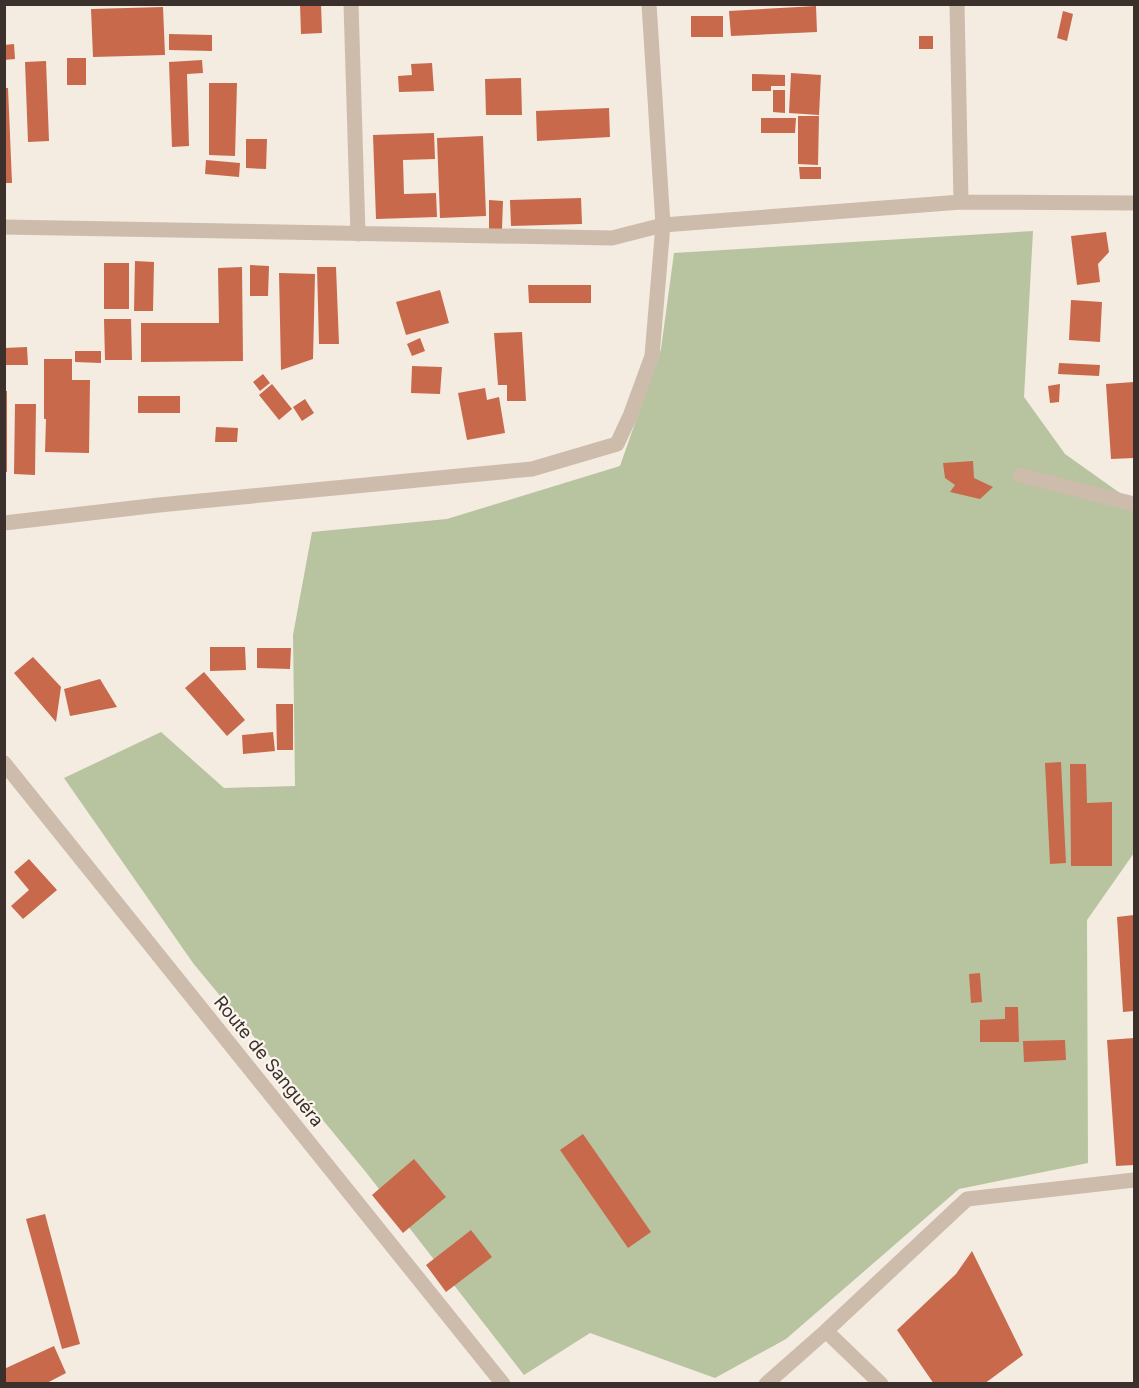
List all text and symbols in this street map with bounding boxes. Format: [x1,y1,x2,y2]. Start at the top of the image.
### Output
street label: Route de Sanguéra [210,991,328,1131]

